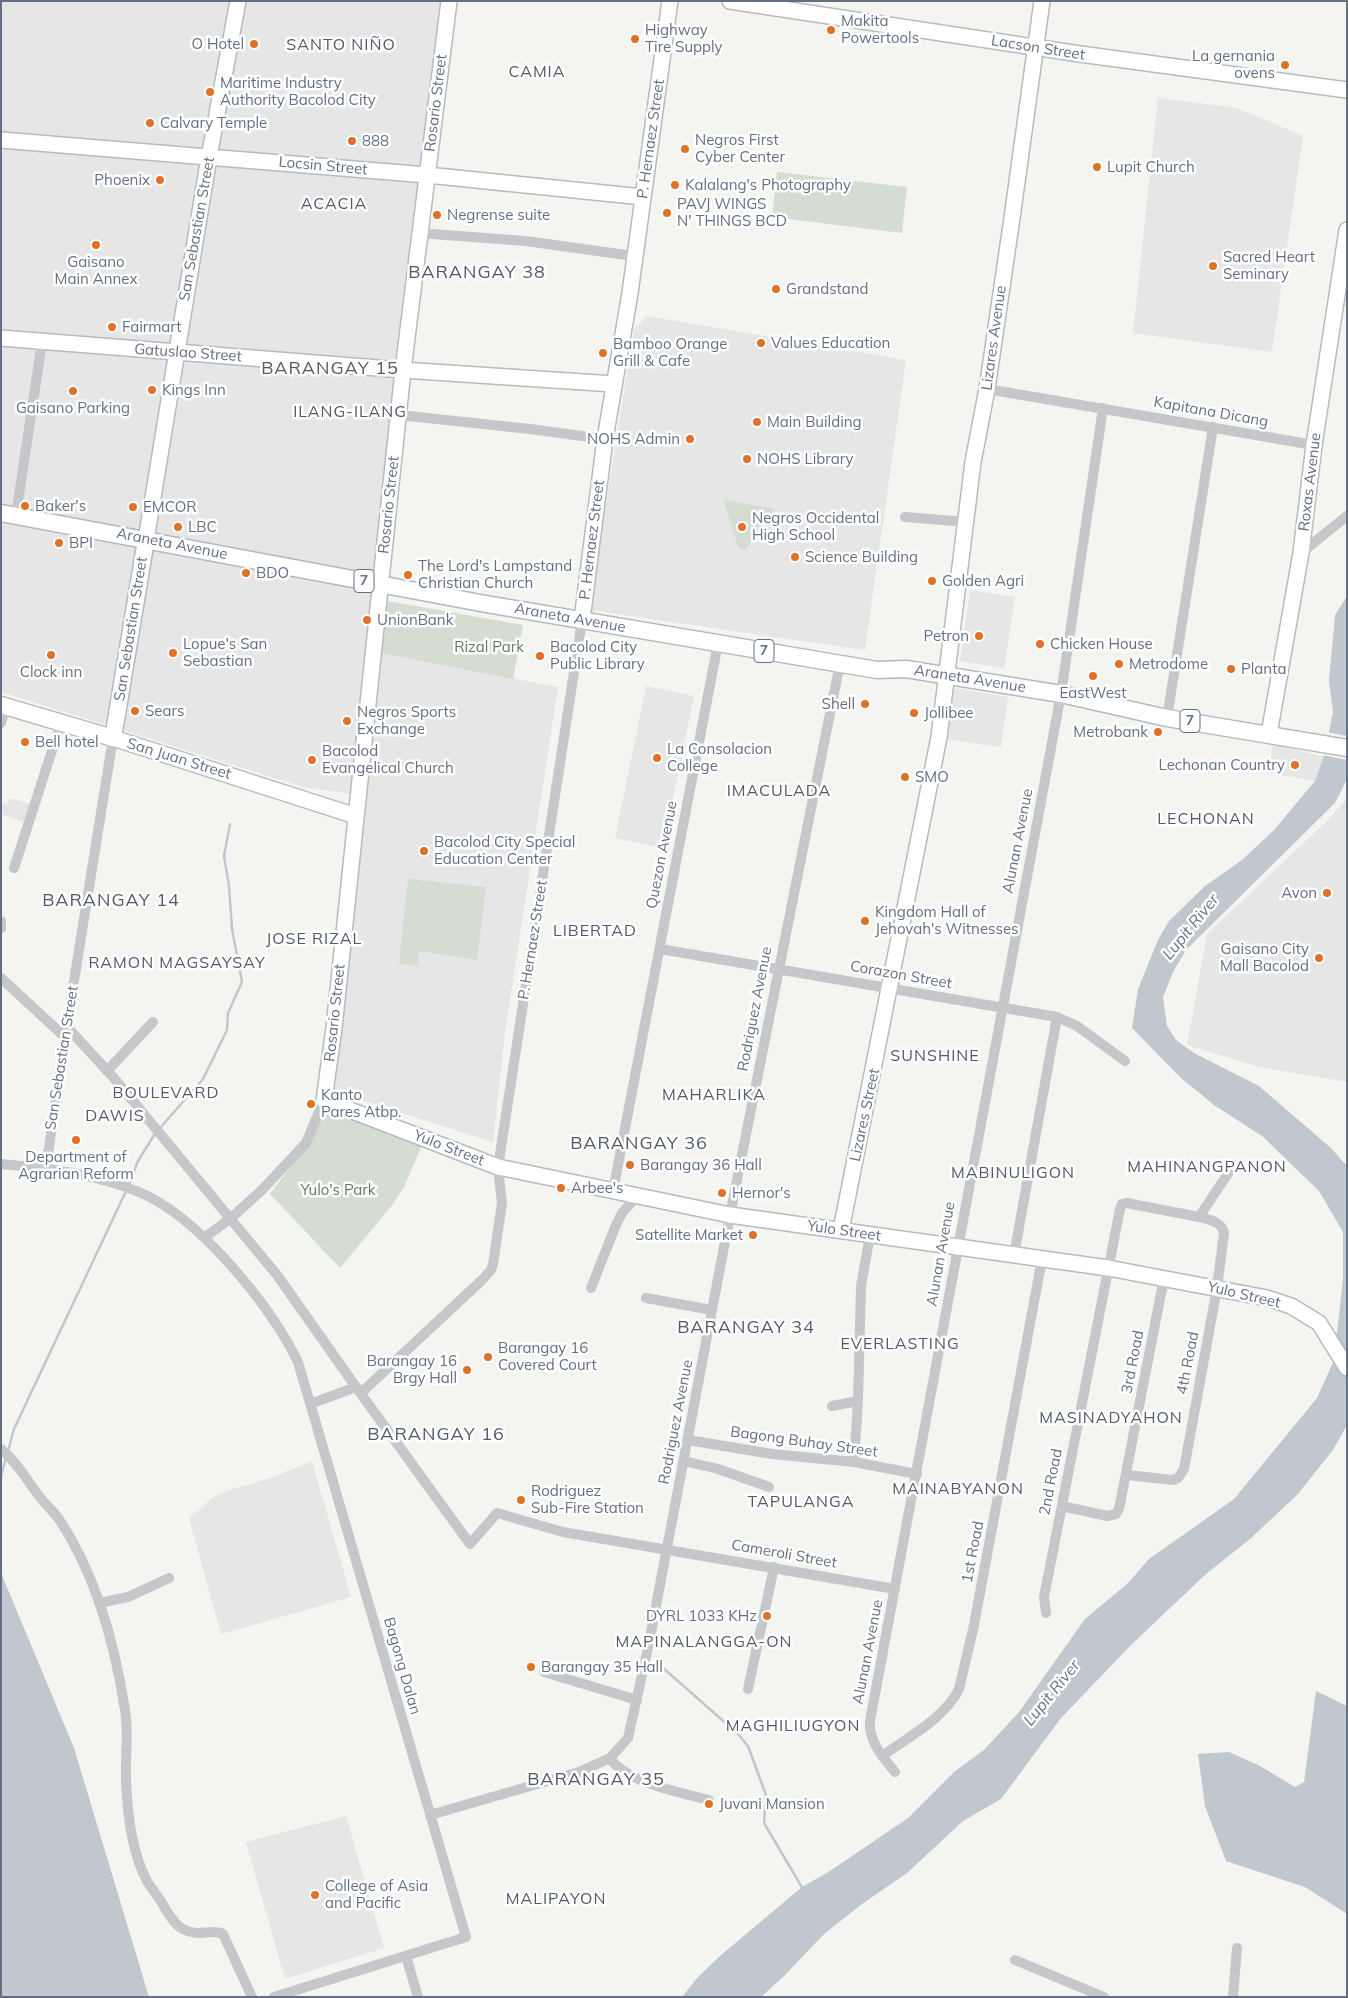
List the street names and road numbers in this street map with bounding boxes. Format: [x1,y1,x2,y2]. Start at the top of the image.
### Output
street label: Lacson Street [990,32,1086,64]
street label: Rosario Street [421,53,451,153]
street label: P. Hernaez Street [634,78,668,200]
street label: Locsin Street [278,153,368,179]
street label: San Sebastian Street [175,156,219,302]
street label: Lizares Avenue [978,284,1010,392]
street label: Gatuslao Street [134,340,242,366]
street label: Kapitana Dicang [1152,393,1270,431]
street label: Roxas Avenue [1295,432,1325,532]
street label: Rosario Street [375,455,403,555]
street label: P. Hernaez Street [576,479,608,601]
street label: Araneta Avenue [115,524,229,564]
street label: San Sebastian Street [111,556,151,702]
road number: 7 [354,570,374,592]
street label: Araneta Avenue [513,599,627,637]
road number: 7 [754,640,774,662]
street label: Araneta Avenue [913,661,1027,697]
road number: 7 [1180,709,1200,732]
street label: San Juan Street [125,735,233,783]
street label: Alunan Avenue [999,787,1037,895]
street label: Quezon Avenue [643,800,681,910]
street label: P. Hernaez Street [515,879,551,1001]
street label: Rodriguez Avenue [734,945,776,1073]
street label: Corazon Street [849,957,953,993]
street label: Rosario Street [321,963,349,1063]
street label: San Sebastian Street [42,985,82,1131]
street label: Lizares Street [846,1067,884,1163]
street label: Yulo Street [411,1126,487,1170]
street label: Alunan Avenue [923,1200,959,1308]
street label: Yulo Street [806,1217,882,1245]
street label: Yulo Street [1206,1278,1282,1312]
street label: 3rd Road [1118,1329,1148,1395]
street label: 4th Road [1173,1330,1203,1396]
street label: Rodriguez Avenue [655,1358,697,1486]
street label: Bagong Buhay Street [729,1423,879,1461]
street label: 2nd Road [1036,1447,1066,1517]
street label: 1st Road [958,1520,988,1584]
street label: Cameroli Street [730,1536,838,1572]
street label: Alunan Avenue [849,1598,887,1706]
street label: Bagong Dalan [380,1615,424,1717]

